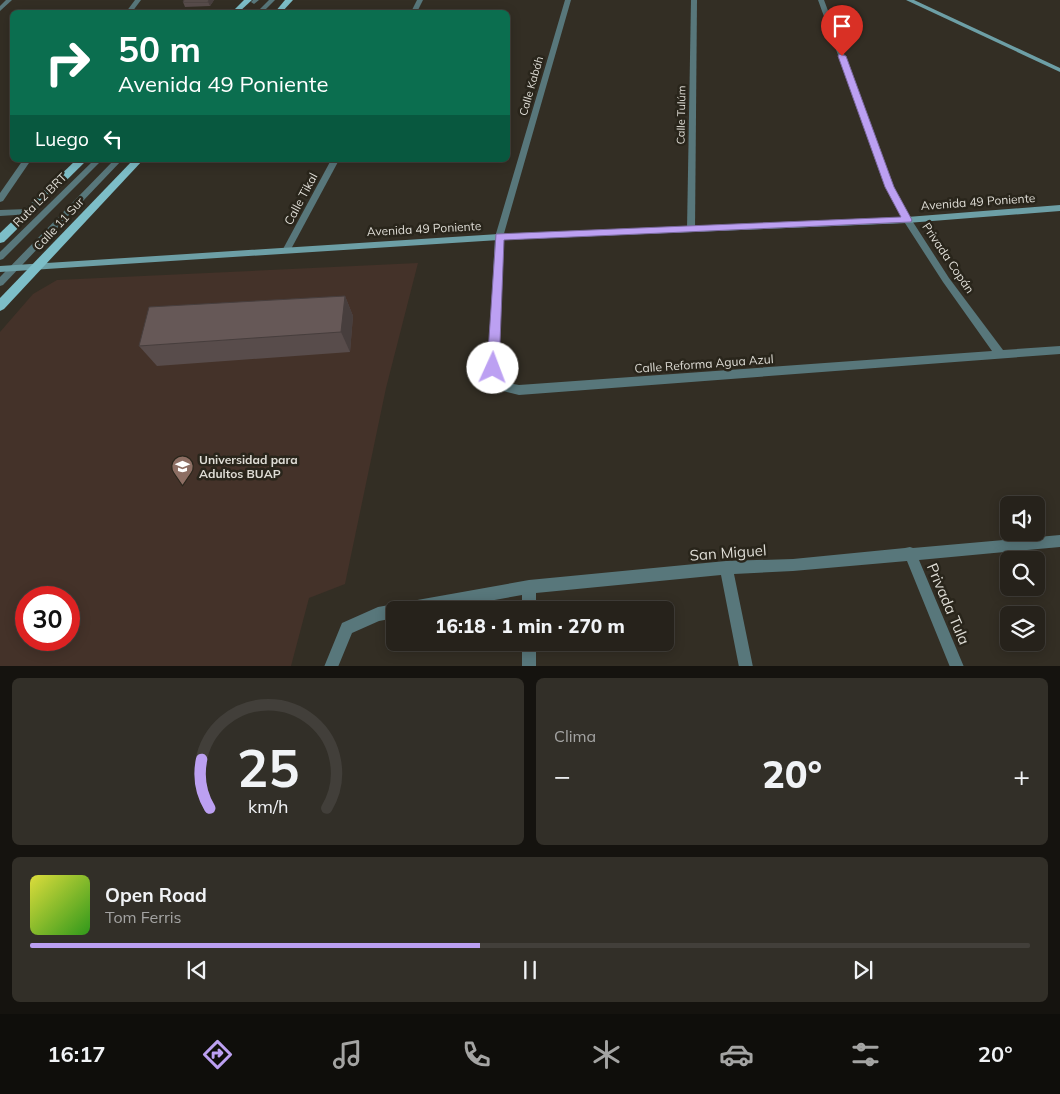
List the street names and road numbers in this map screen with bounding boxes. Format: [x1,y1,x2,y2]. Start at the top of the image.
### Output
street label: Calle Kabáh [516,55,546,117]
street label: Calle Tulúm [673,85,689,145]
street label: Ruta L2 BRT [10,169,70,230]
street label: Calle Tikal [281,170,321,227]
street label: Avenida 49 Poniente [920,190,1036,213]
street label: Calle 11 Sur [30,194,87,253]
street label: Avenida 49 Poniente [366,218,482,239]
street label: Privada Copán [919,220,978,296]
street label: Calle Reforma Agua Azul [634,351,774,376]
street label: San Miguel [689,540,767,565]
street label: Privada Tula [923,560,974,647]

